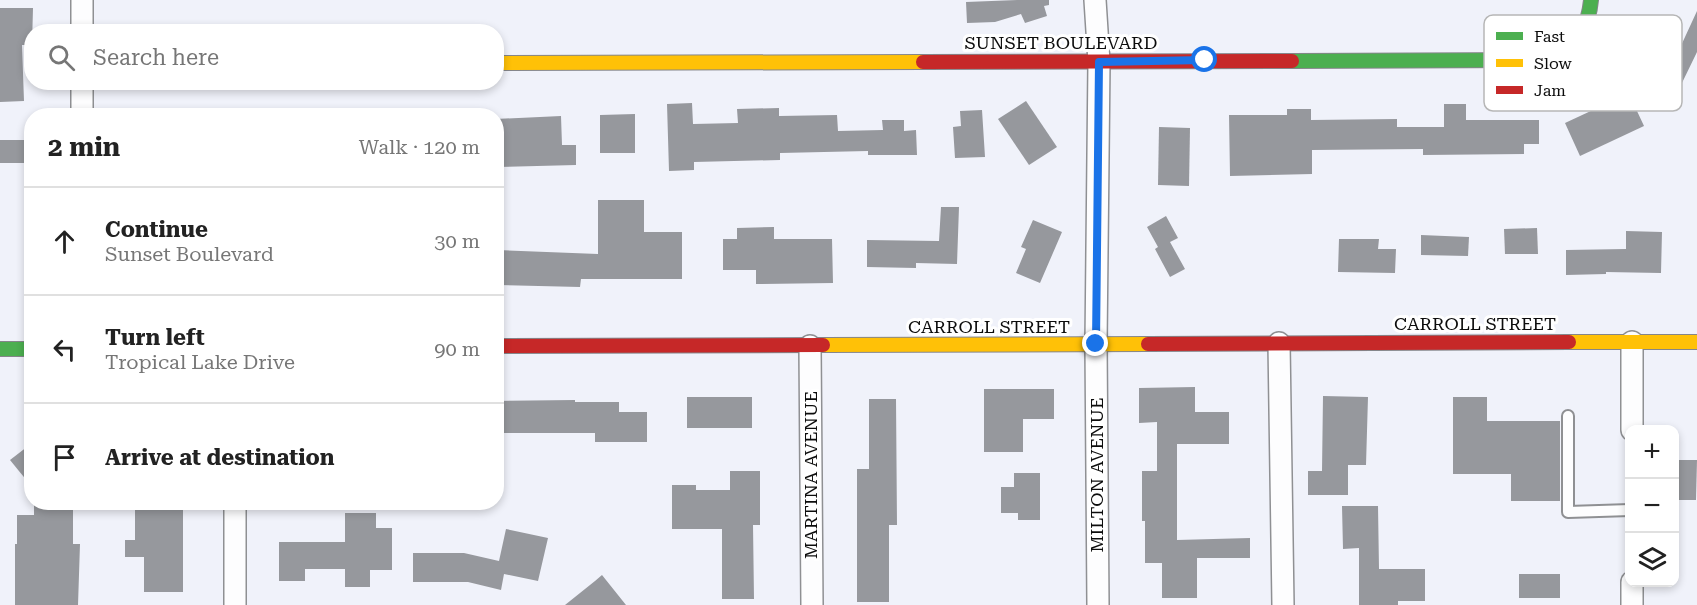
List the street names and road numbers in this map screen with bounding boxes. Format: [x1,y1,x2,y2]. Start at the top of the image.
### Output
street label: SUNSET BOULEVARD [965,32,1158,53]
street label: CARROLL STREET [1394,313,1556,334]
street label: CARROLL STREET [908,316,1070,337]
street label: MARTINA AVENUE [800,391,821,559]
street label: MILTON AVENUE [1086,397,1107,553]

